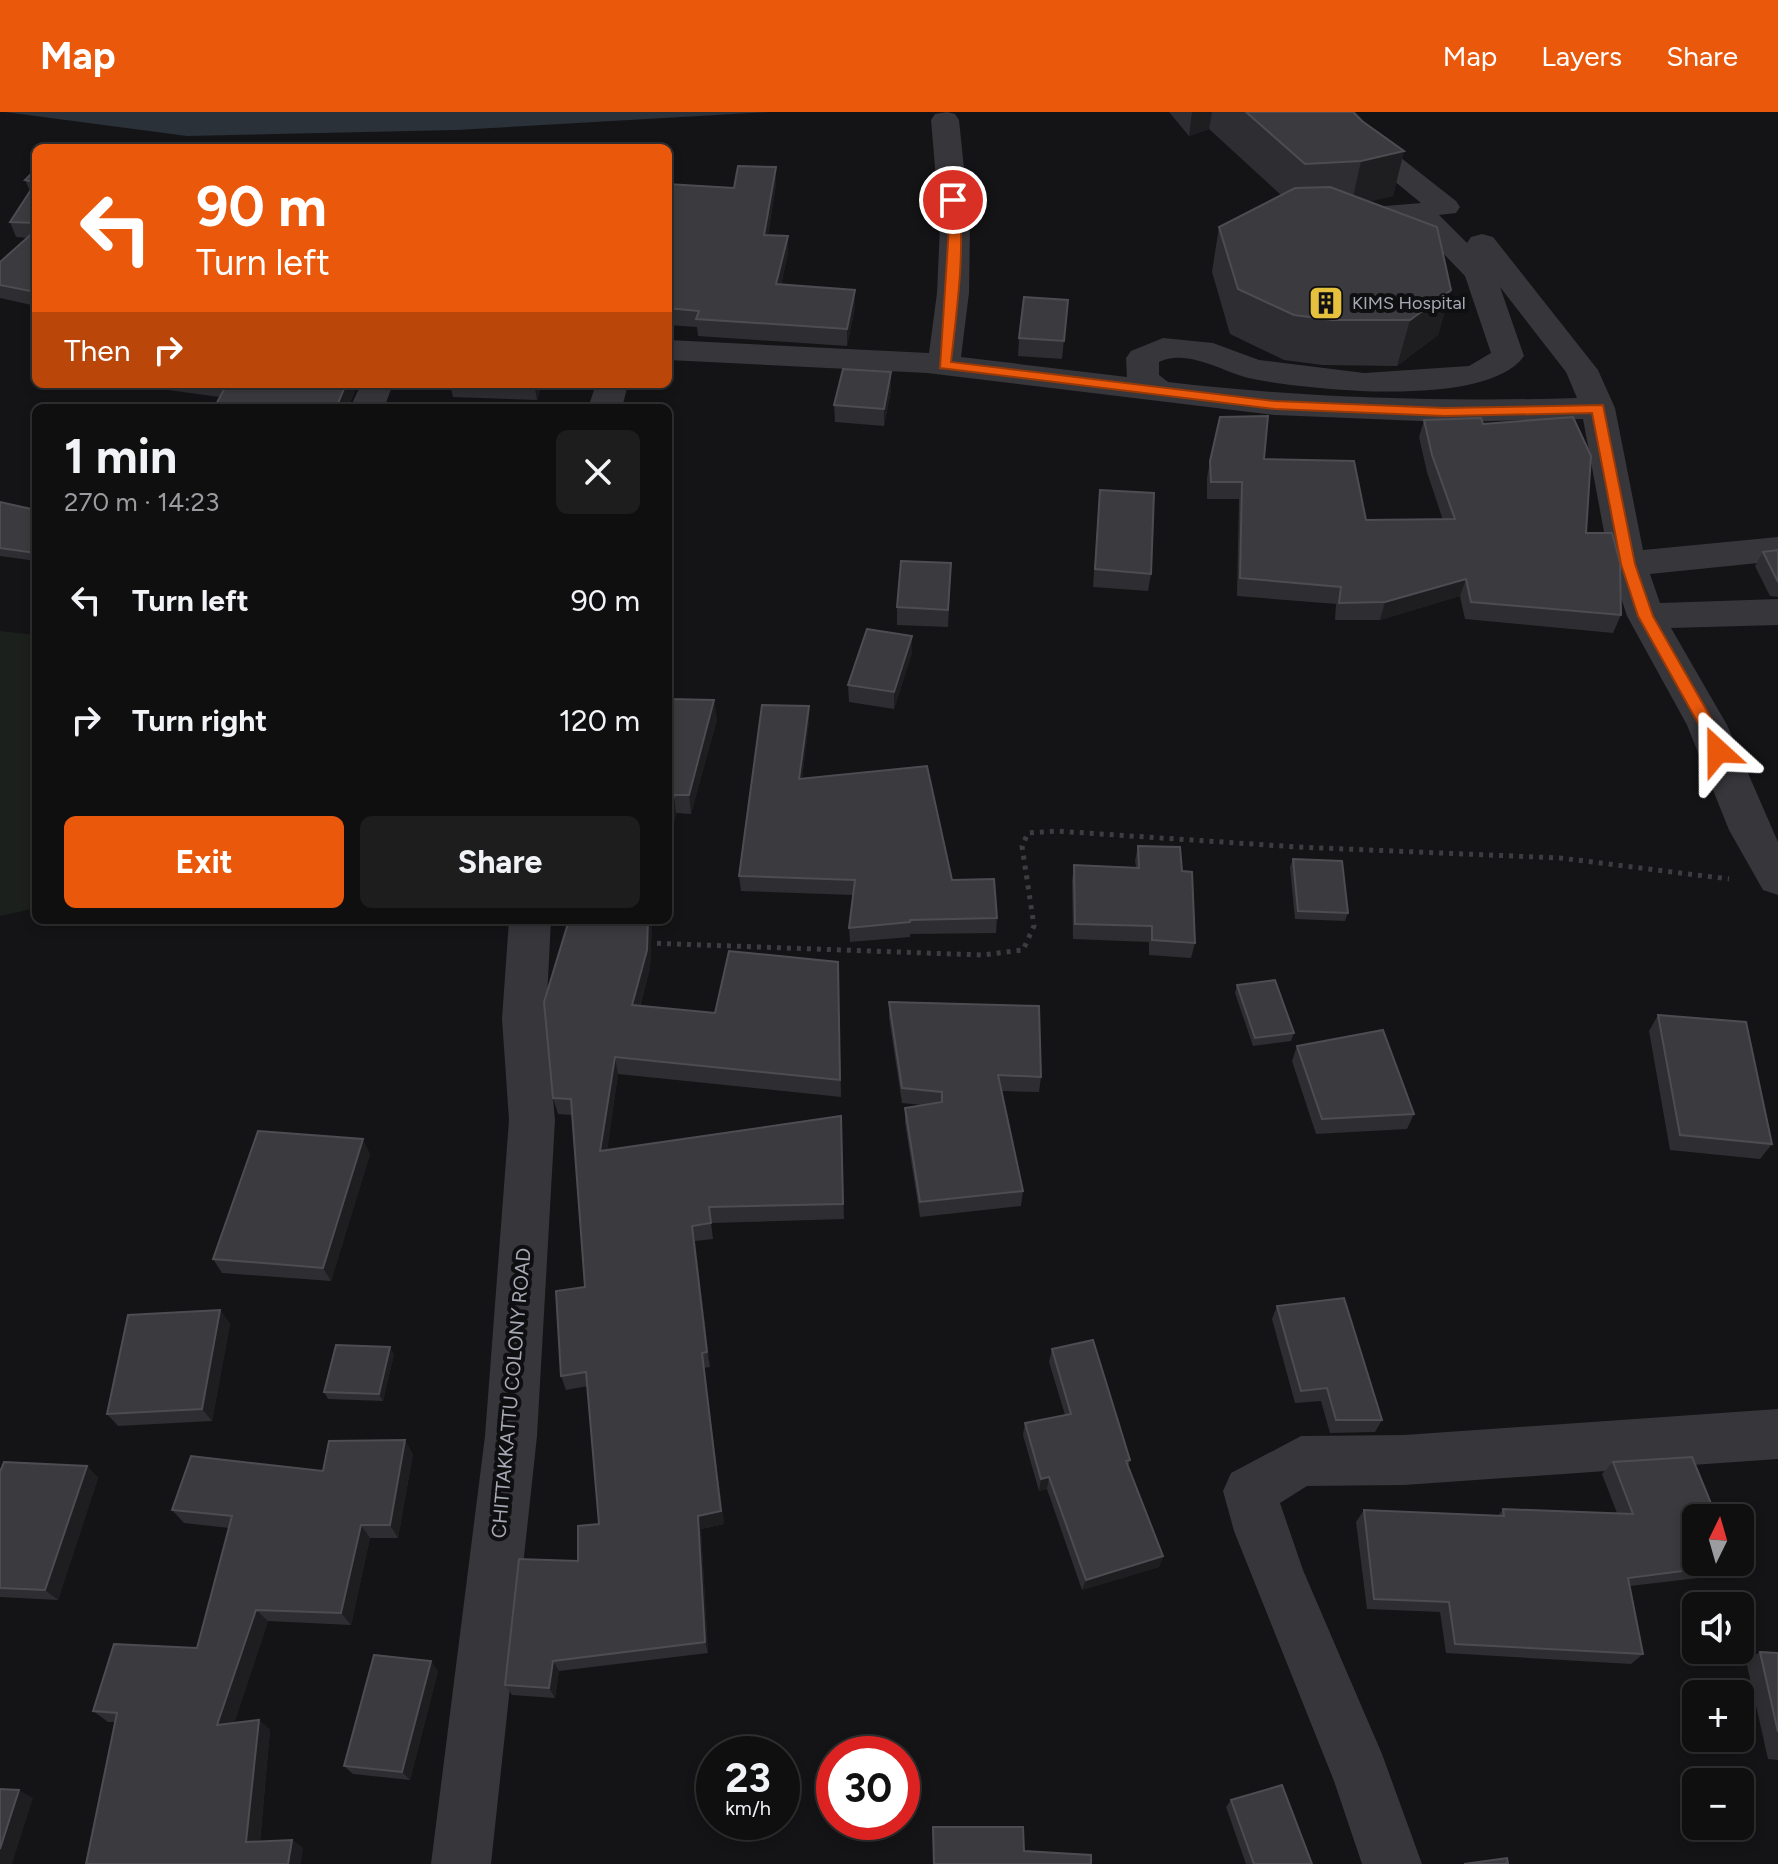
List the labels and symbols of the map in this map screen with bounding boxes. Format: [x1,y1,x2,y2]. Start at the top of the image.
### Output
pin [919,166,987,234]
building icon: KIMS Hospital [1307,284,1345,322]
place label: KIMS Hospital [1352,292,1466,314]
position arrow [1676,709,1760,793]
street label: CHITTAKKATTU COLONY ROAD [486,1247,536,1539]
north arrow [1682,1504,1754,1576]
speed limit sign: 30 [816,1736,920,1840]

